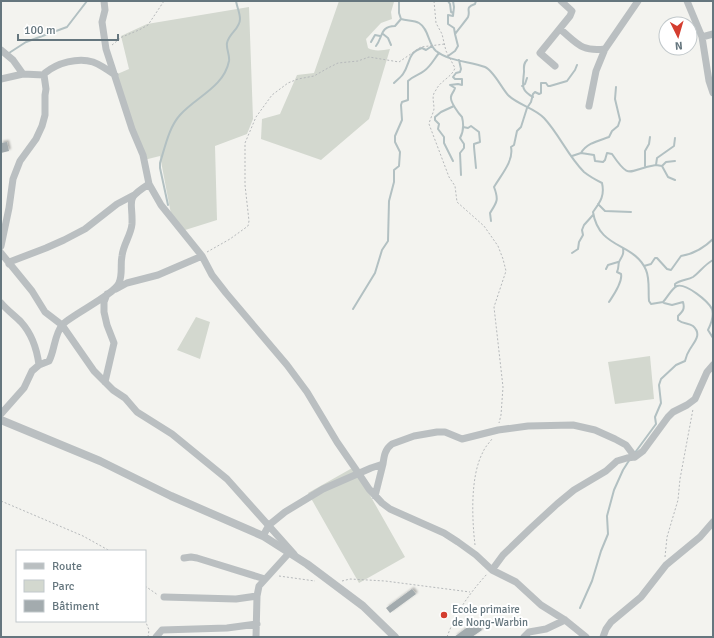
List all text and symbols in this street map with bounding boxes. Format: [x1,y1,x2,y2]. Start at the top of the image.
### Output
scale bar [18,16,118,42]
north arrow [658,16,698,56]
text: 100 m [24,23,56,38]
text: N [674,39,683,52]
legend [16,550,146,622]
text: Route [52,559,82,574]
text: Parc [52,579,75,594]
text: Bâtiment [52,599,99,614]
place label: Ecole primaire de Nong-Warbin [452,603,528,629]
marker: Ecole primaire de Nong-Warbin [439,610,449,620]

